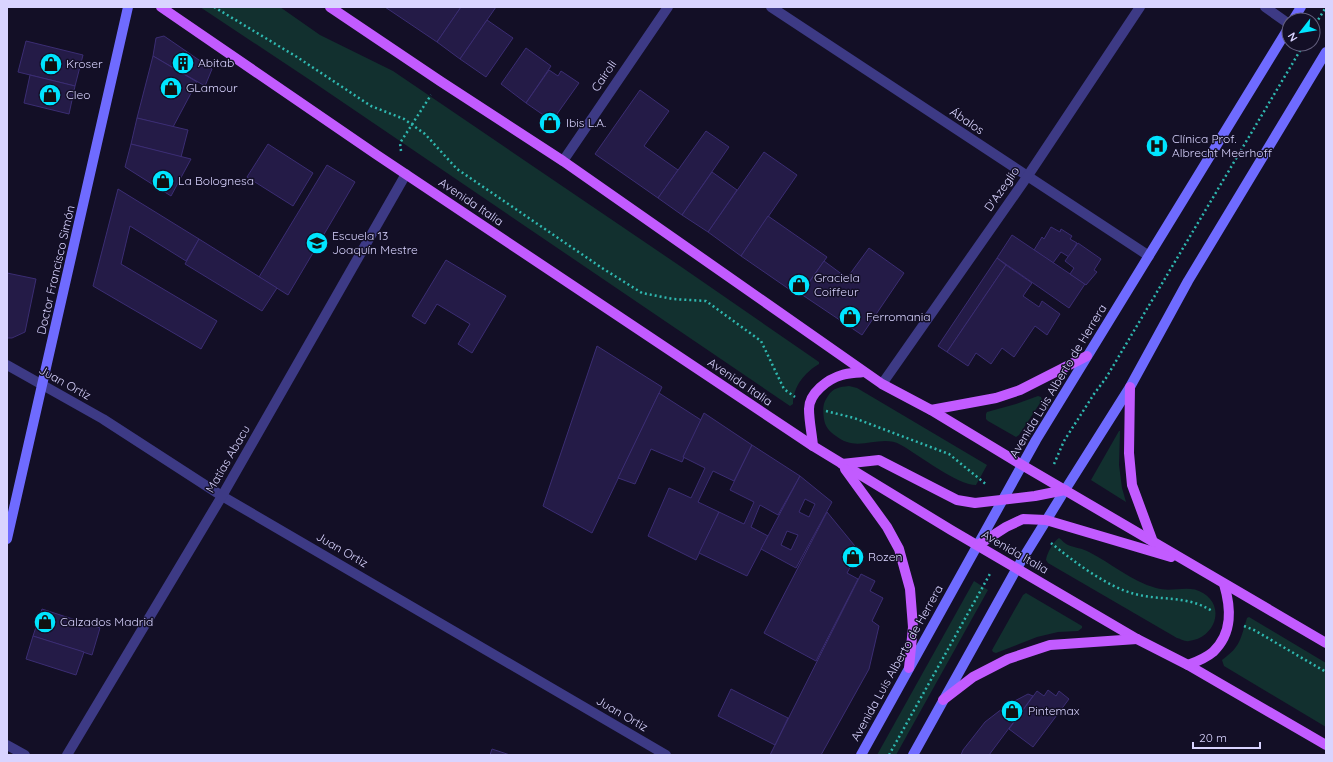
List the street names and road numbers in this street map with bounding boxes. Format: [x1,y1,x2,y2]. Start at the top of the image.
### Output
street label: Cairoli [588,57,619,94]
street label: Ábalos [947,104,987,138]
street label: D'Azeglio [981,163,1022,214]
street label: Avenida Italia [436,174,506,229]
street label: Doctor Francisco Simón [33,204,78,336]
street label: Avenida Luis Alberto de Herrera [1006,301,1109,460]
street label: Avenida Italia [705,354,775,409]
street label: Juan Ortiz [37,362,94,403]
street label: Matías Abacu [202,422,253,495]
street label: Avenida Italia [979,526,1051,577]
street label: Juan Ortiz [314,529,371,571]
street label: Avenida Luis Alberto de Herrera [847,582,946,744]
street label: Juan Ortiz [594,693,651,735]

